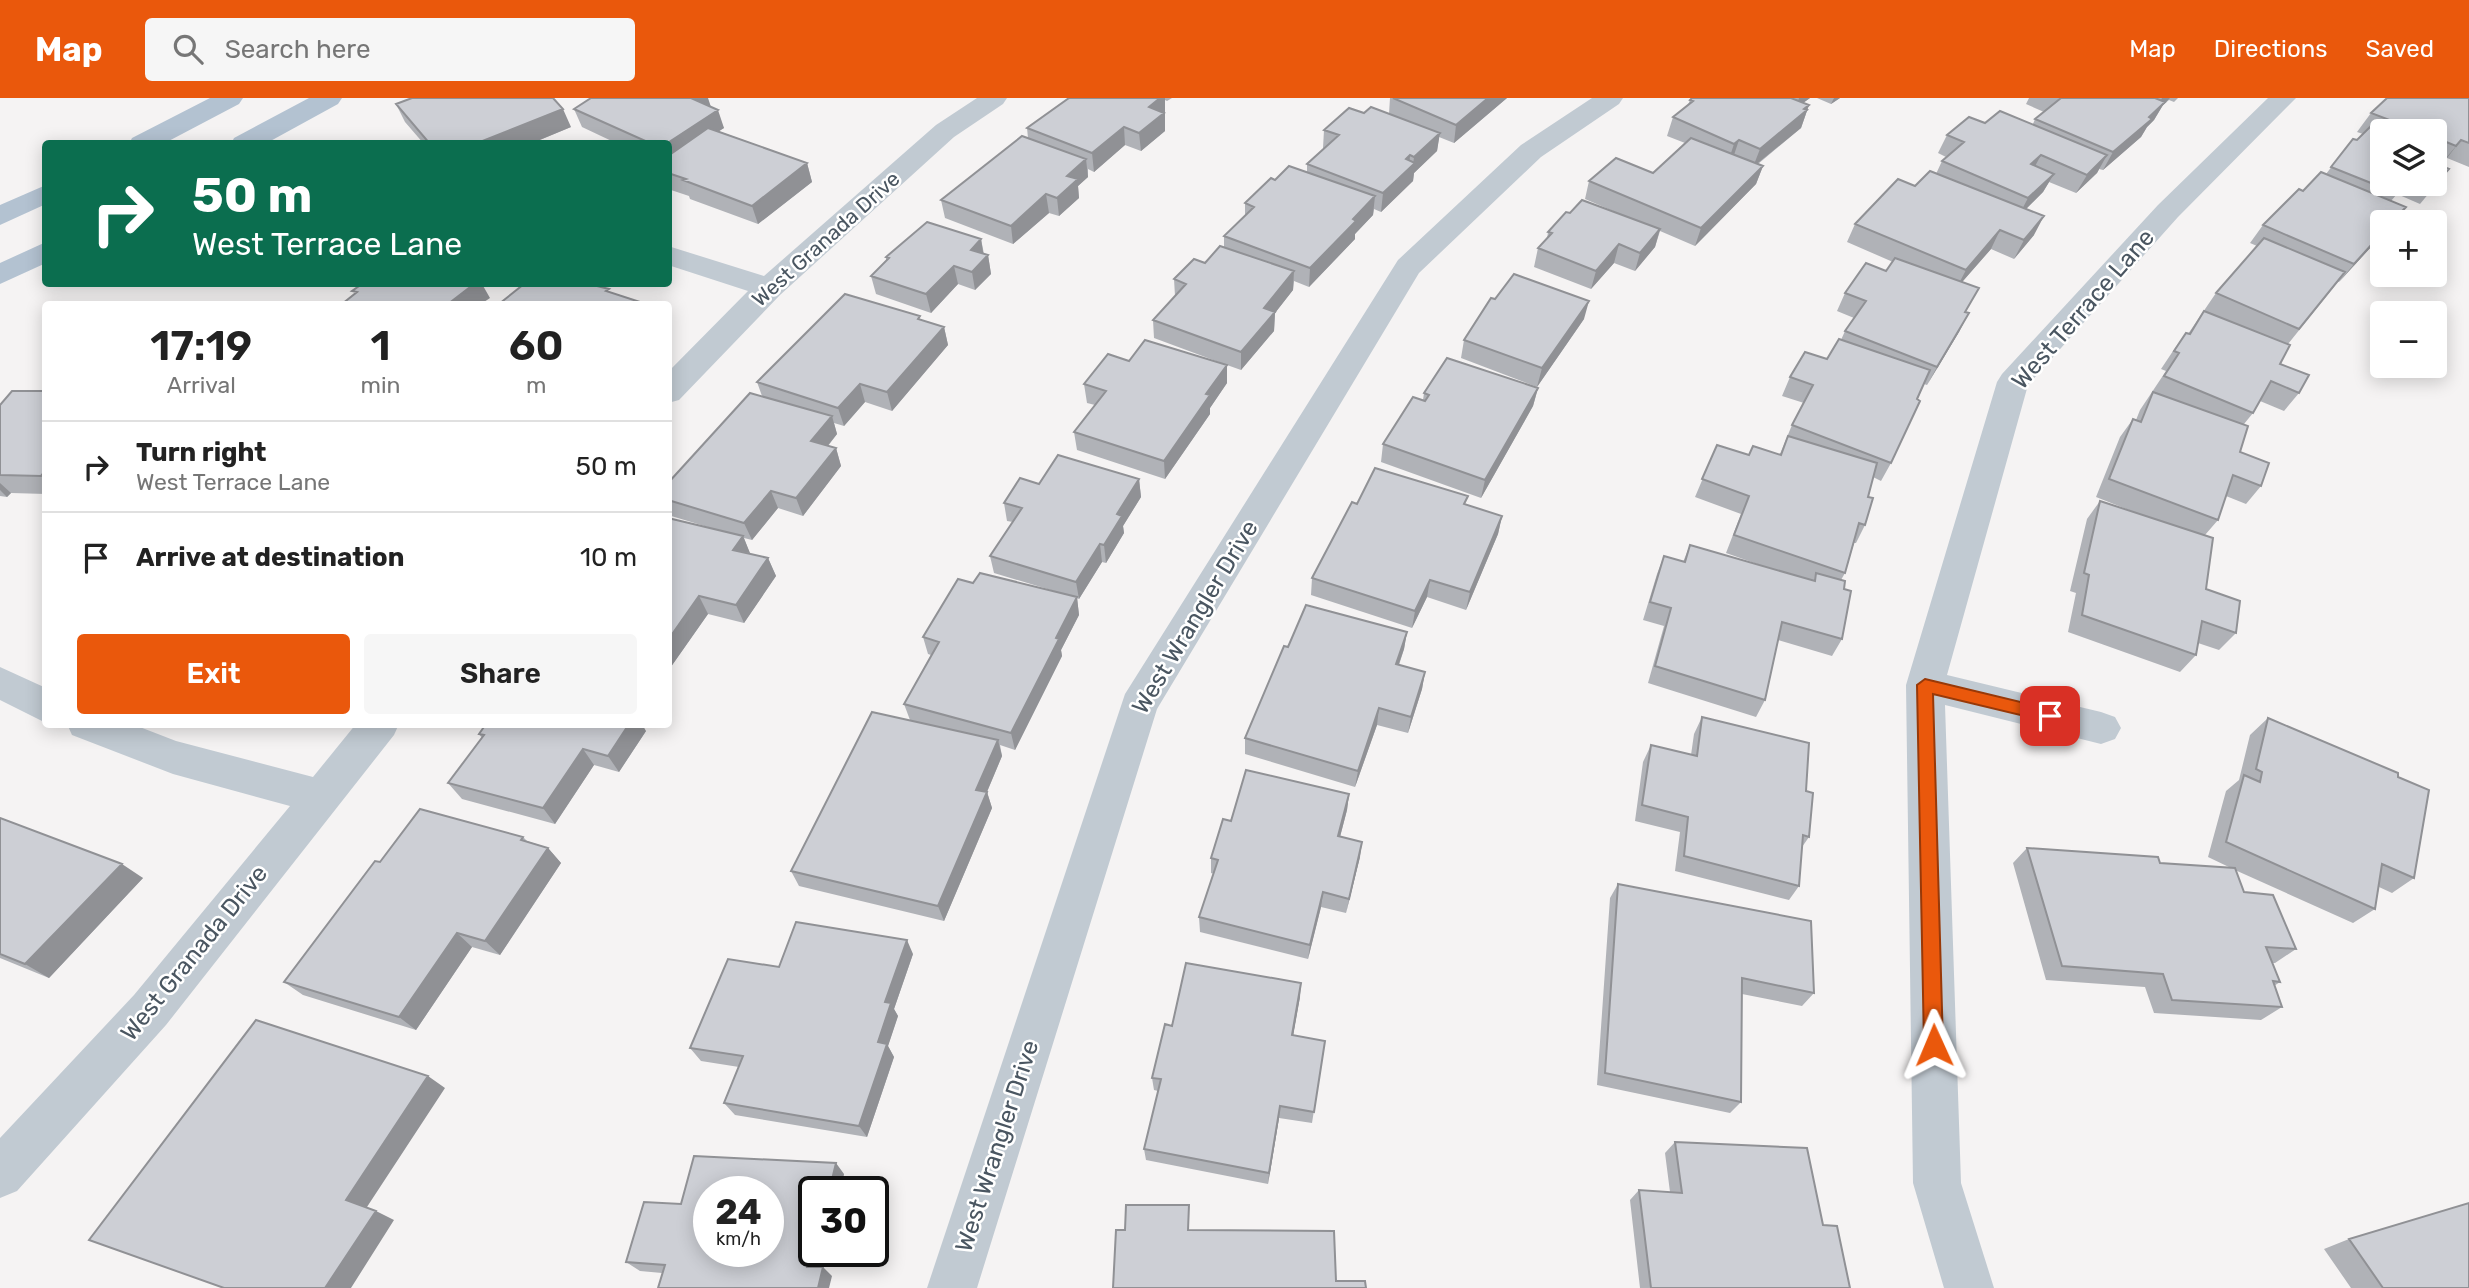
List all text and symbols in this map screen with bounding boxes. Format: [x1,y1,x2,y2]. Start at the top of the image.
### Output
search box [145,18,635,81]
text: Map [35,30,103,69]
icon: search [169,30,207,68]
text: Search here [225,34,370,65]
text: Map [2129,35,2176,63]
text: Directions [2214,35,2327,63]
text: Saved [2365,35,2434,63]
map controls [2370,119,2447,378]
button: layers [2370,119,2447,196]
text: 50 m [192,166,312,224]
street label: West Granada Drive [747,166,905,311]
icon: right [77,168,168,259]
button: + [2370,210,2447,287]
street label: West Terrace Lane [2006,223,2160,395]
text: West Terrace Lane [192,225,462,263]
button: − [2370,301,2447,378]
text: 17:19 [150,321,252,371]
text: 1 [370,321,391,371]
text: 60 [509,321,564,371]
text: Arrival [167,371,236,399]
text: min [361,371,401,399]
text: m [526,371,546,399]
text: Turn right [136,437,266,468]
icon: right [77,448,115,486]
text: 50 m [576,451,637,482]
text: West Terrace Lane [136,468,330,496]
street label: West Wrangler Drive [1126,515,1264,719]
icon: arrive [77,539,115,577]
text: Arrive at destination [136,542,404,573]
text: 10 m [580,542,637,573]
button: Exit [77,634,350,714]
button: Share [364,634,637,714]
pin [2020,686,2080,746]
icon: arrive [2031,697,2069,735]
street label: West Granada Drive [115,860,273,1046]
position arrow [1897,1008,1971,1082]
street label: West Wrangler Drive [950,1037,1044,1255]
speed limit sign: 30 [798,1176,889,1267]
text: 24 [715,1191,762,1233]
text: km/h [716,1228,761,1250]

